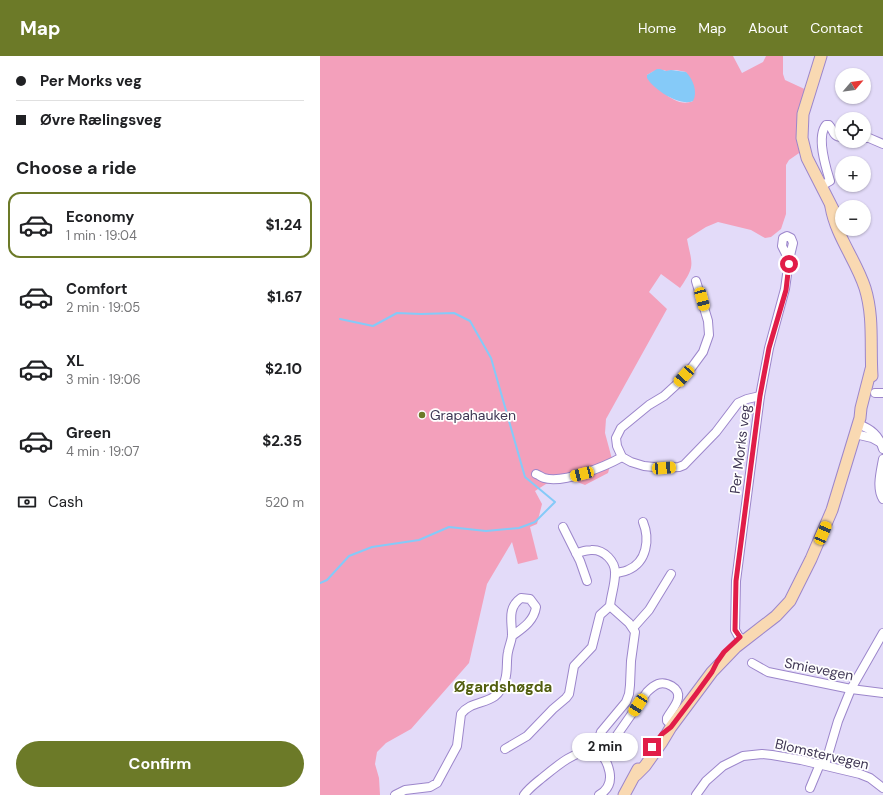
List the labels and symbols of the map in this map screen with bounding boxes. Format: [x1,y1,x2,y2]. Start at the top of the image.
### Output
north arrow [835,68,871,104]
route start [780,255,798,273]
car [693,286,711,312]
car [672,363,696,389]
street label: Per Morks veg [726,403,754,495]
place label: Grapahauken [430,406,516,424]
marker: Grapahauken [417,410,427,420]
car [652,461,676,475]
car [569,465,595,483]
car [813,520,833,546]
street label: Smievegen [783,653,855,685]
district label: Øgardshøgda [454,677,552,697]
car [626,692,650,718]
callout: 2 min [572,733,638,761]
street label: Blomstervegen [773,734,871,774]
route end [643,738,661,756]

